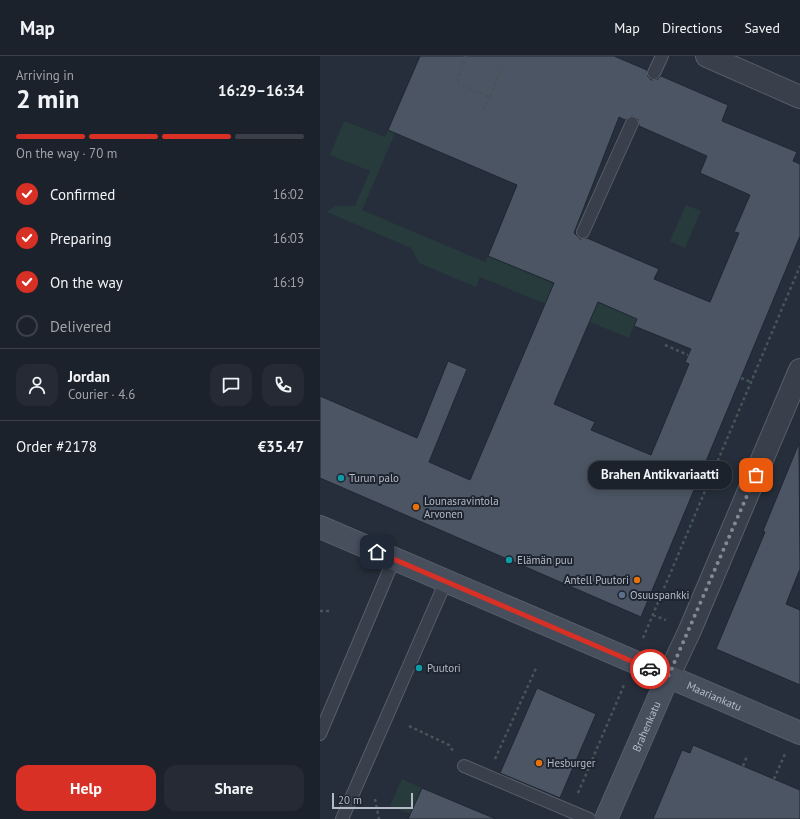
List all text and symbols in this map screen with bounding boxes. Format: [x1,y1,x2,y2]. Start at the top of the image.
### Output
text: Map [20,16,55,40]
text: Map [614,19,640,37]
text: Directions [662,19,722,37]
text: Saved [744,19,780,37]
text: Arriving in [16,67,74,84]
text: 16:29–16:34 [218,81,304,100]
text: 2 min [16,82,79,115]
text: On the way · 70 m [16,145,117,162]
icon: check [16,183,38,205]
text: Confirmed [50,185,115,204]
text: 16:02 [273,186,304,203]
icon: check [16,227,38,249]
text: Preparing [50,229,112,248]
text: 16:03 [273,230,304,247]
icon: check [16,271,38,293]
text: On the way [50,273,123,292]
text: 16:19 [273,274,304,291]
text: Delivered [50,317,111,336]
button: person [16,364,58,406]
button: chat [210,364,252,406]
button: phone [262,364,304,406]
text: Jordan [68,367,110,386]
text: Courier · 4.6 [68,386,135,403]
text: Order #2178 [16,437,97,456]
text: €35.47 [258,437,304,456]
pin [739,458,773,492]
callout: Brahen Antikvariaatti [588,461,732,489]
icon: bag [745,464,767,486]
text: Brahen Antikvariaatti [601,466,719,483]
place label: Turun palo [349,471,399,485]
marker: Turun palo [336,473,346,483]
place label: Lounasravintola Arvonen [424,494,499,521]
marker: Lounasravintola Arvonen [411,502,421,512]
pin [360,535,394,569]
icon: home [366,541,388,563]
place label: Elämän puu [517,553,573,567]
marker: Elämän puu [504,555,514,565]
place label: Antell Puutori [564,573,629,587]
marker: Antell Puutori [632,575,642,585]
place label: Osuuspankki [630,588,690,602]
marker: Osuuspankki [617,590,627,600]
courier [630,649,670,689]
icon: car [639,658,661,680]
place label: Puutori [427,661,461,675]
marker: Puutori [414,663,424,673]
street label: Maariankatu [685,678,744,714]
street label: Brahenkatu [629,699,664,754]
place label: Hesburger [547,756,596,770]
marker: Hesburger [534,758,544,768]
button: Help [16,765,156,811]
button: Share [164,765,304,811]
scale bar [332,791,413,810]
text: 20 m [338,793,362,807]

